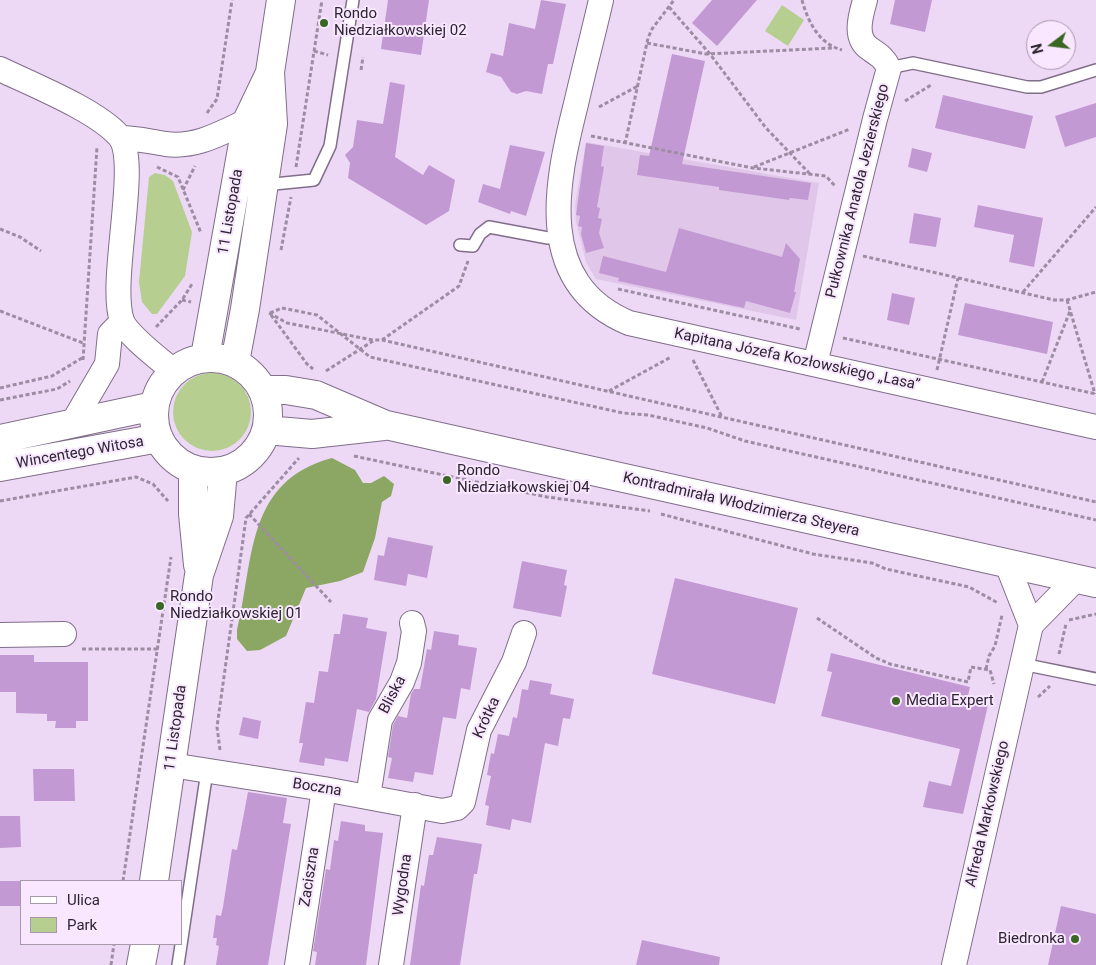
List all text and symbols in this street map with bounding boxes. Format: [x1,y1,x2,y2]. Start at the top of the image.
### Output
place label: Rondo Niedziałkowskiej 02 [334,5,467,40]
marker: Rondo Niedziałkowskiej 02 [318,17,330,29]
north arrow [1026,20,1076,70]
text: N [1028,42,1046,55]
street label: Pułkownika Anatola Jezierskiego [823,82,893,300]
street label: 11 Listopada [215,168,247,256]
street label: Kapitana Józefa Kozłowskiego „Lasa” [672,325,922,395]
street label: Wincentego Witosa [15,433,145,473]
place label: Rondo Niedziałkowskiej 04 [457,462,590,497]
street label: Kontradmirała Włodzimierza Steyera [621,469,861,541]
marker: Rondo Niedziałkowskiej 04 [441,474,453,486]
place label: Rondo Niedziałkowskiej 01 [170,588,303,623]
marker: Rondo Niedziałkowskiej 01 [154,600,166,612]
street label: Bliska [376,673,410,717]
street label: 11 Listopada [161,684,191,772]
place label: Media Expert [906,692,994,710]
street label: Krótka [470,694,504,742]
marker: Media Expert [890,695,902,707]
street label: Alfreda Markowskiego [962,739,1014,889]
street label: Boczna [291,775,343,801]
street label: Zaciszna [296,846,324,908]
street label: Wygodna [390,853,416,917]
legend [20,880,182,945]
text: Ulica [67,891,100,909]
text: Park [67,916,97,934]
place label: Biedronka [998,930,1065,948]
marker: Biedronka [1069,933,1081,945]

